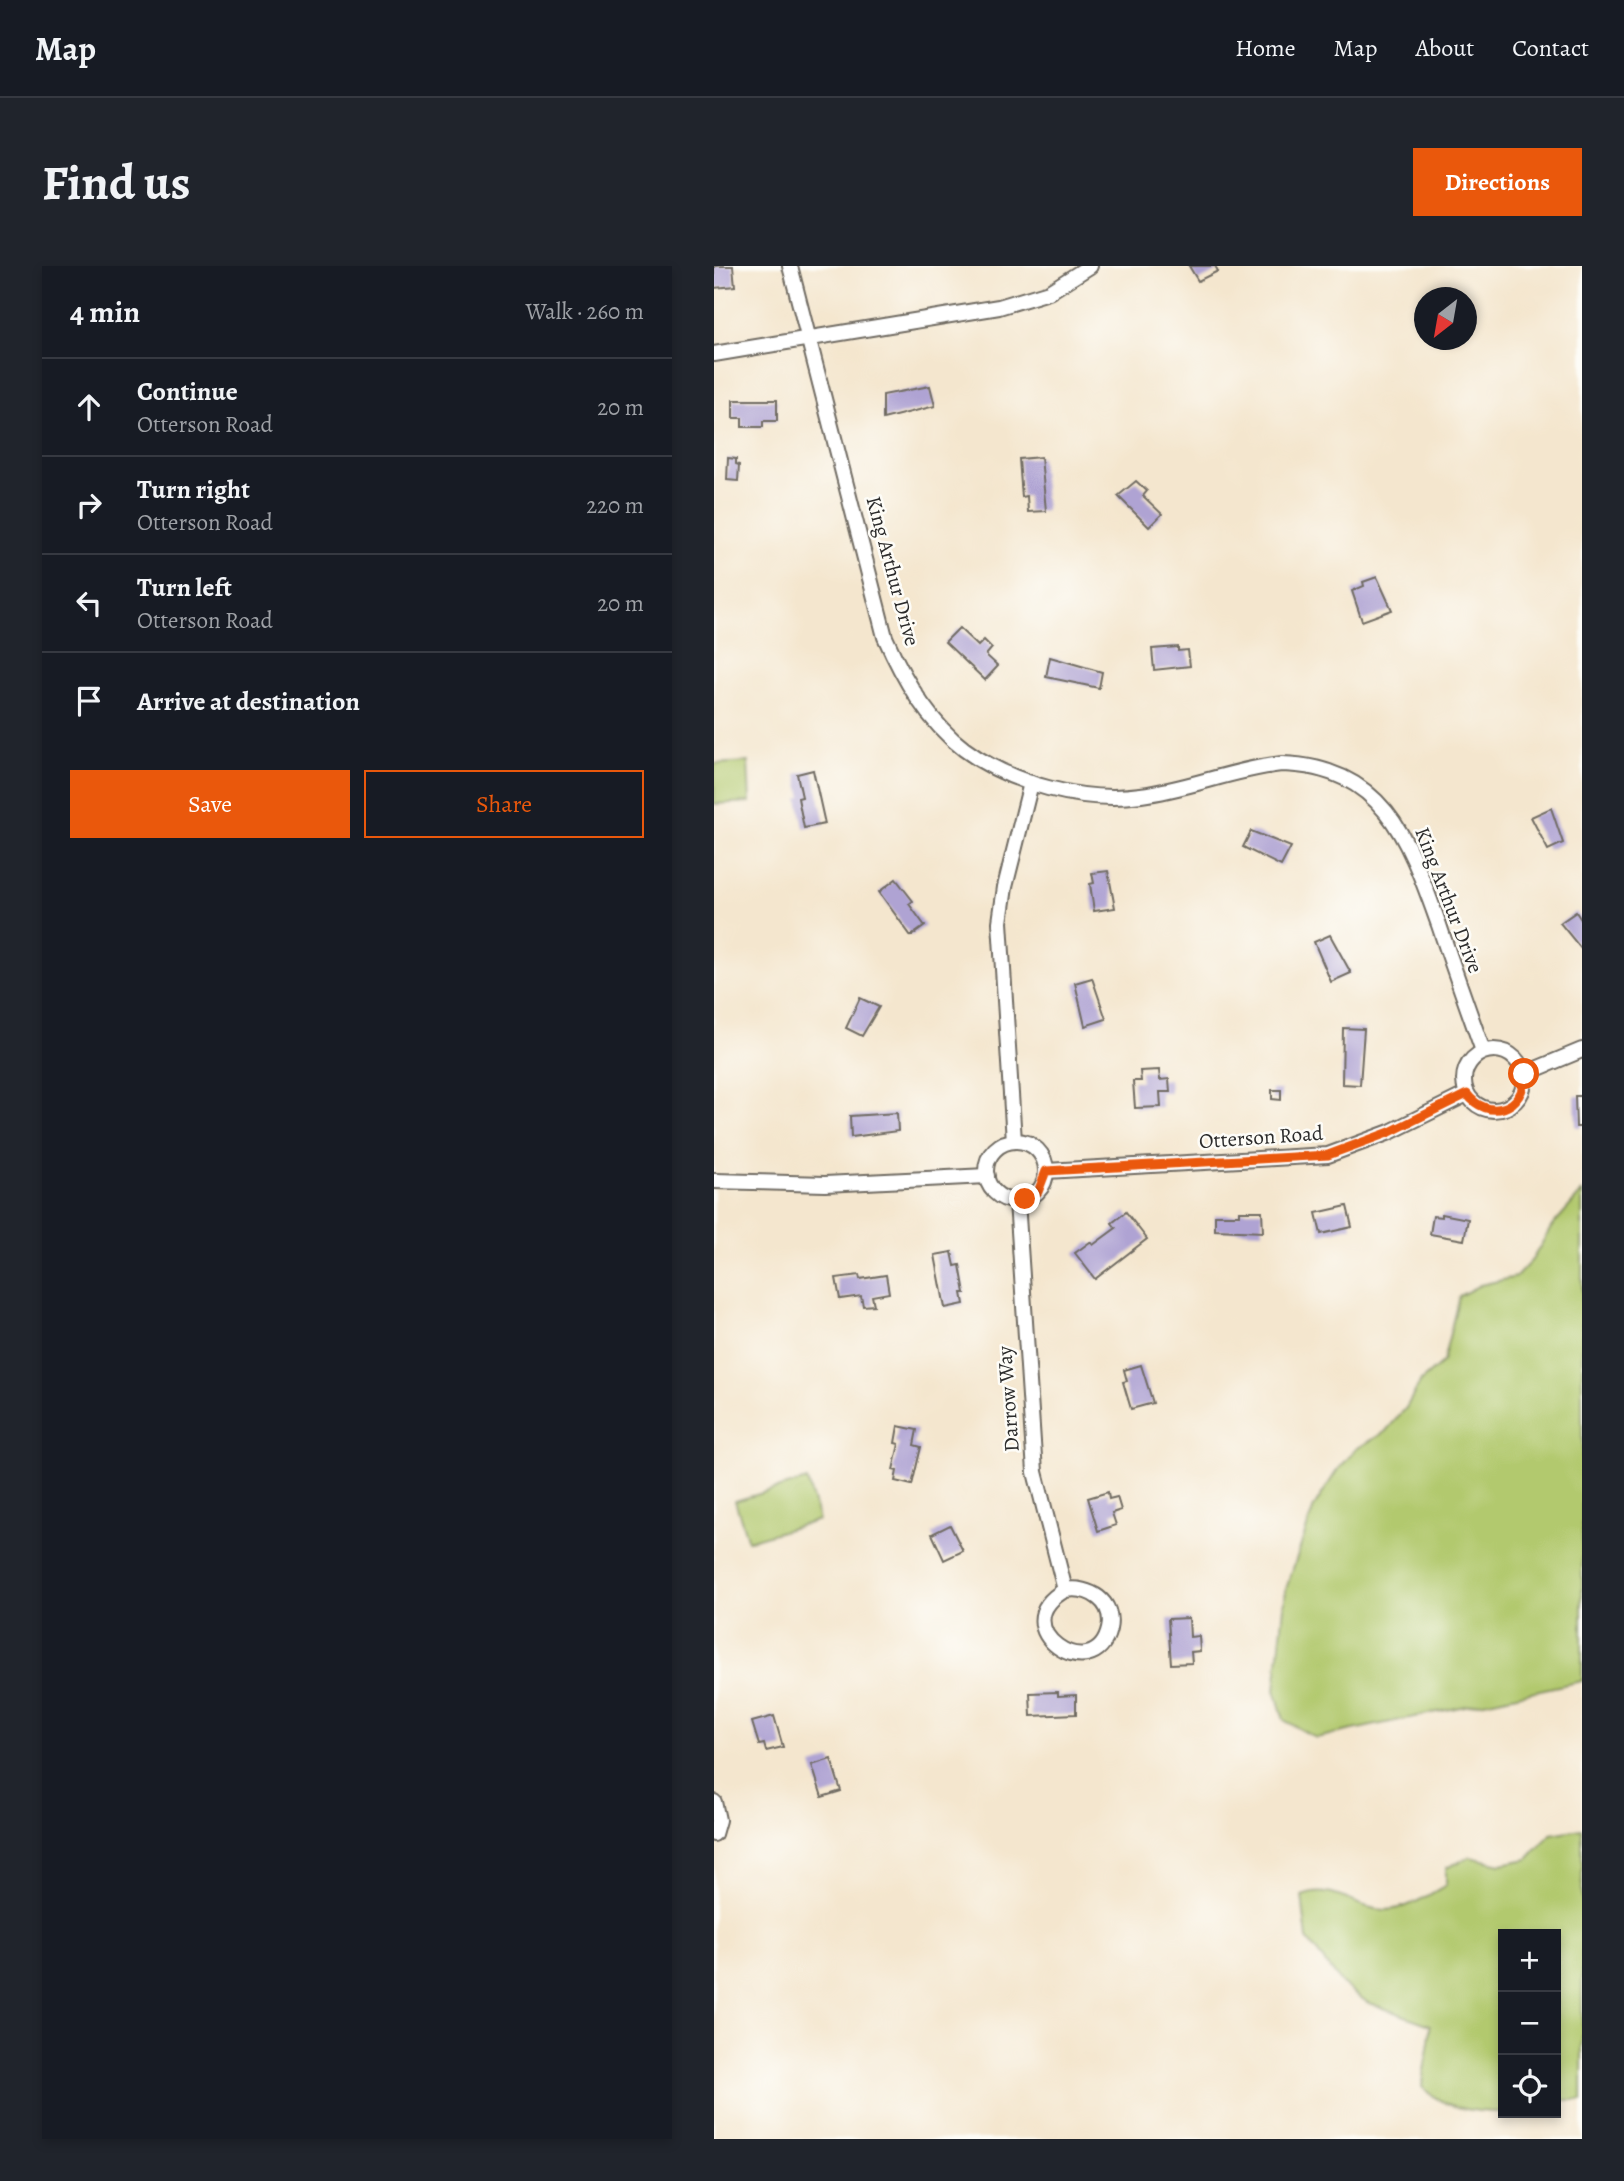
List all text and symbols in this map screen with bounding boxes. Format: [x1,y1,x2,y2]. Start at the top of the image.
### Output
text: Map [35,26,96,71]
text: Home [1235,32,1296,64]
text: Map [1334,32,1378,64]
text: About [1416,32,1474,64]
text: Contact [1512,32,1589,64]
button: Directions [1413,148,1582,216]
text: Find us [42,149,190,216]
north arrow [1414,287,1477,350]
text: 4 min [70,292,140,332]
text: Walk · 260 m [525,296,644,327]
text: Continue [137,374,238,409]
icon: ahead [70,388,108,426]
text: 20 m [597,392,644,423]
text: Otterson Road [137,409,273,440]
text: Turn right [137,472,250,507]
icon: right [70,486,108,524]
text: 220 m [586,490,644,521]
street label: King Arthur Drive [860,493,926,649]
text: Otterson Road [137,507,273,538]
text: Turn left [137,570,232,605]
icon: left [70,584,108,622]
text: 20 m [597,588,644,619]
text: Otterson Road [137,605,273,636]
icon: arrive [70,682,108,720]
text: Arrive at destination [137,684,360,719]
button: Save [70,770,350,838]
button: Share [364,770,644,838]
street label: King Arthur Drive [1408,823,1490,977]
route start [1508,1058,1539,1089]
street label: Otterson Road [1198,1119,1325,1155]
route end [1009,1183,1040,1214]
street label: Darrow Way [990,1344,1026,1453]
map controls [1498,1929,1561,2118]
button: + [1498,1929,1561,1992]
button: − [1498,1992,1561,2055]
button: locate [1498,2055,1561,2118]

